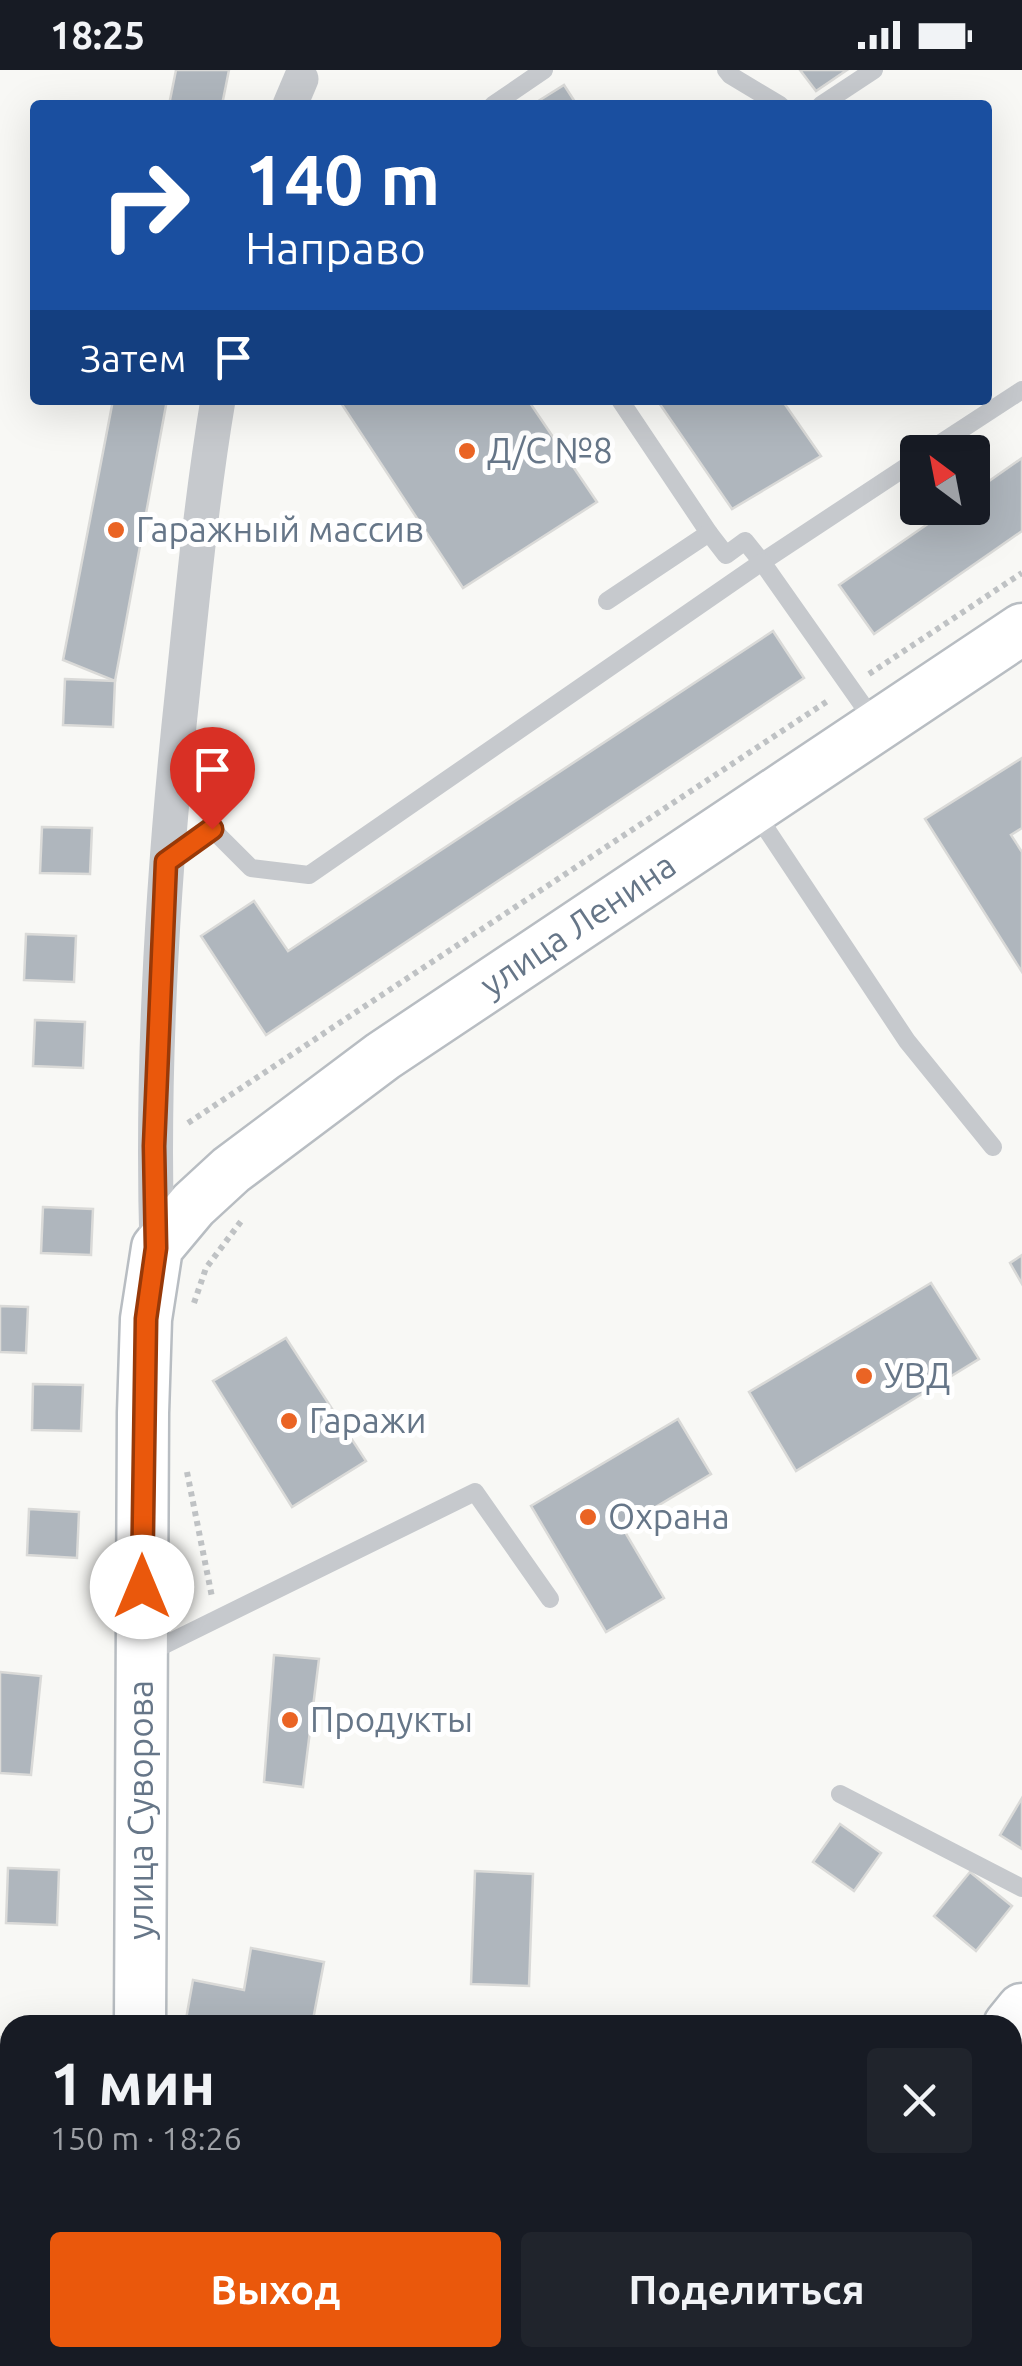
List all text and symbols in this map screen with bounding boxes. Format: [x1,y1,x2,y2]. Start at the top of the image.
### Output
text: 18:25 [50,14,145,56]
icon: right [80,140,210,270]
text: 140 m [245,140,440,218]
text: Направо [245,222,426,273]
icon: arrive [206,330,261,385]
text: Затем [80,337,186,379]
place label: Д/С №8 [487,430,613,470]
north arrow [900,435,990,525]
map controls [900,435,990,525]
marker: Д/С №8 [456,440,478,462]
place label: Гаражный массив [136,509,424,549]
marker: Гаражный массив [105,519,127,541]
pin [170,727,255,830]
icon: arrive [185,742,240,797]
street label: улица Ленина [472,844,683,1004]
place label: УВД [884,1355,950,1395]
marker: УВД [853,1365,875,1387]
place label: Гаражи [309,1400,427,1440]
marker: Гаражи [278,1410,300,1432]
place label: Охрана [608,1496,730,1536]
marker: Охрана [577,1506,599,1528]
position arrow [90,1535,194,1639]
street label: улица Суворова [120,1680,160,1940]
place label: Продукты [310,1699,473,1739]
marker: Продукты [279,1709,301,1731]
button: close [867,2048,972,2153]
text: 1 мин [50,2049,215,2116]
text: 150 m · 18:26 [50,2120,242,2156]
button: Выход [50,2232,501,2347]
button: Поделиться [521,2232,972,2347]

